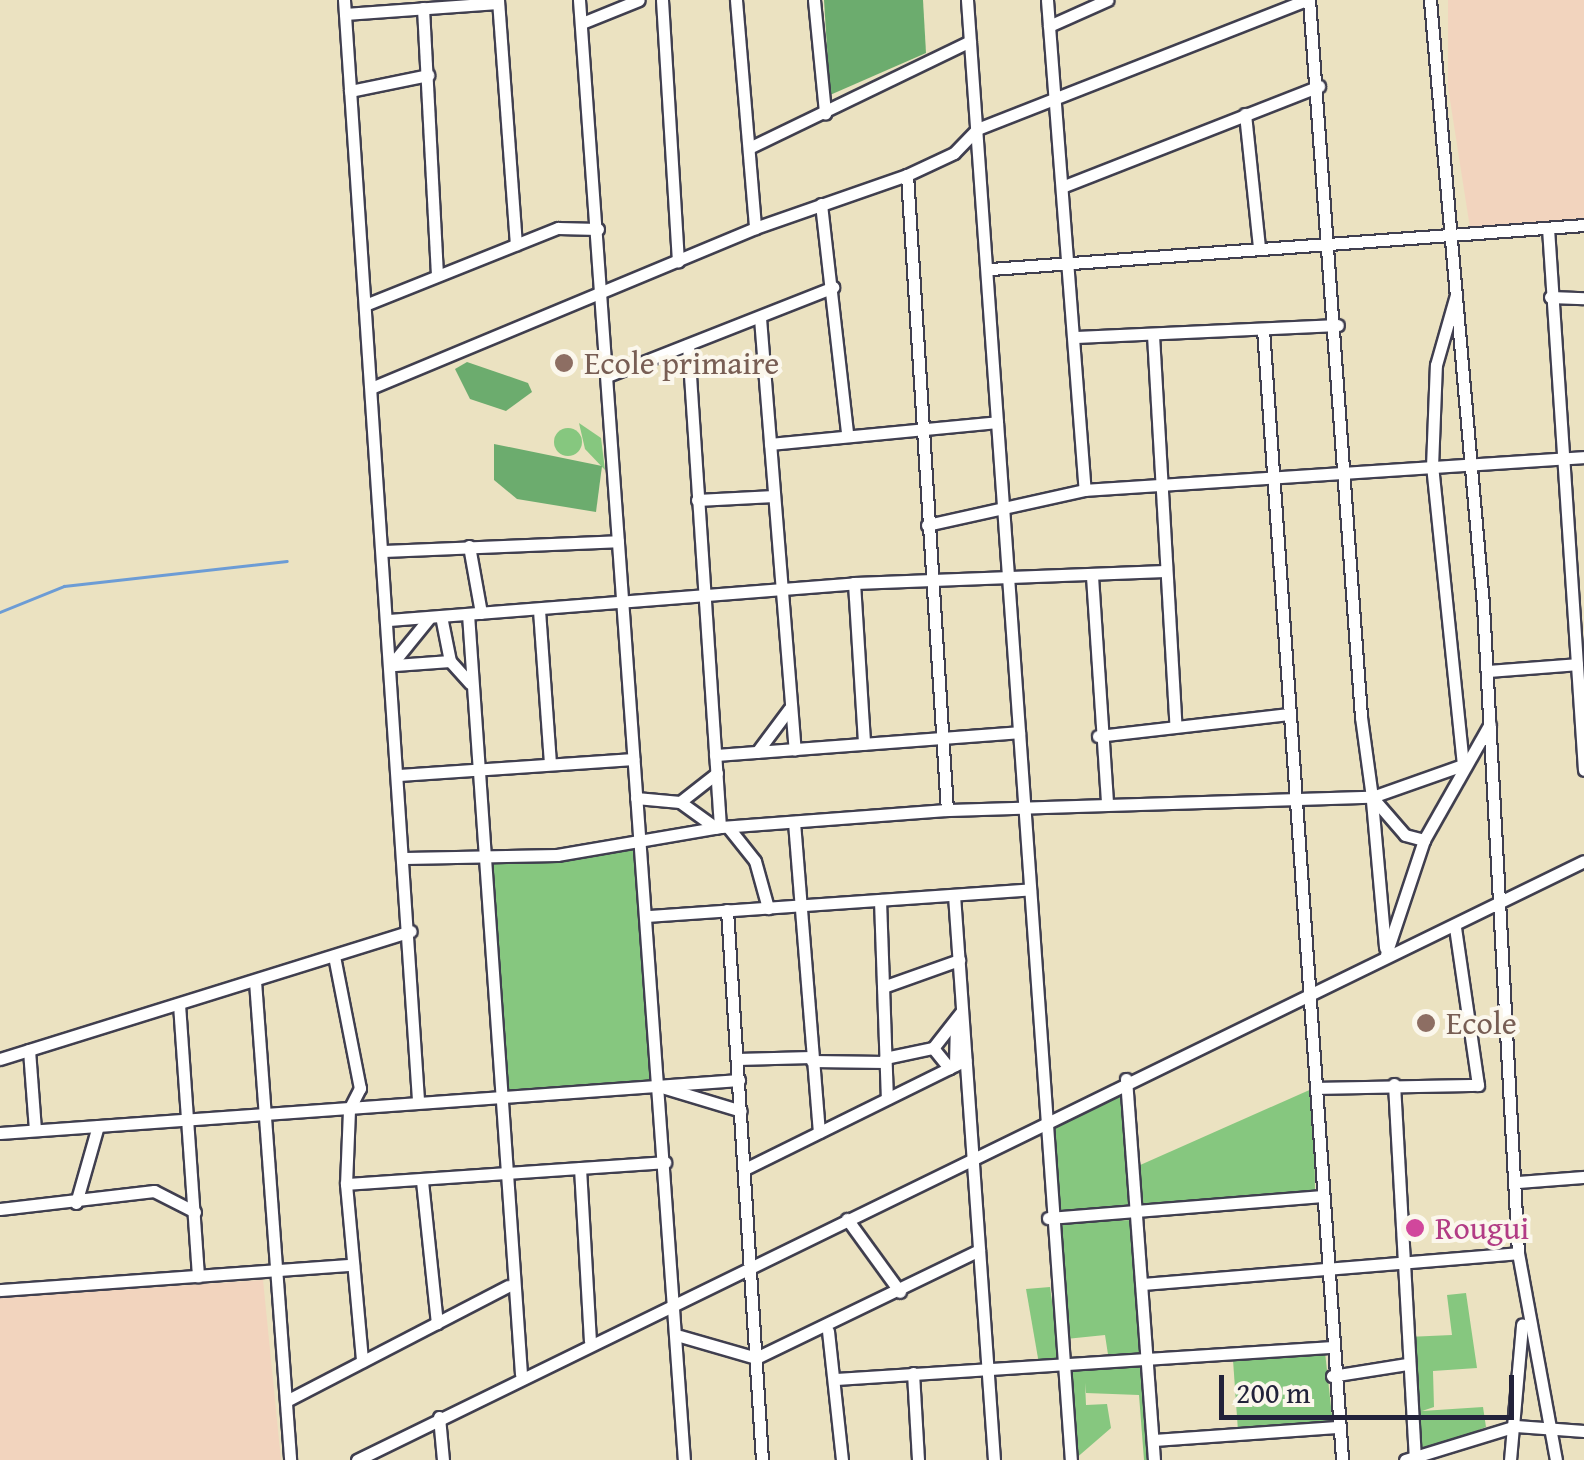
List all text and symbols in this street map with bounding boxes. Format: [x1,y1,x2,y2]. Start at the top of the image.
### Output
place label: Ecole primaire [584,344,779,382]
marker: Ecole primaire [553,352,575,374]
place label: Ecole [1446,1004,1517,1042]
marker: Ecole [1415,1012,1437,1034]
place label: Rougui [1435,1209,1529,1247]
marker: Rougui [1404,1217,1426,1239]
scale bar [1224,1355,1519,1417]
text: 200 m [1236,1370,1310,1414]

